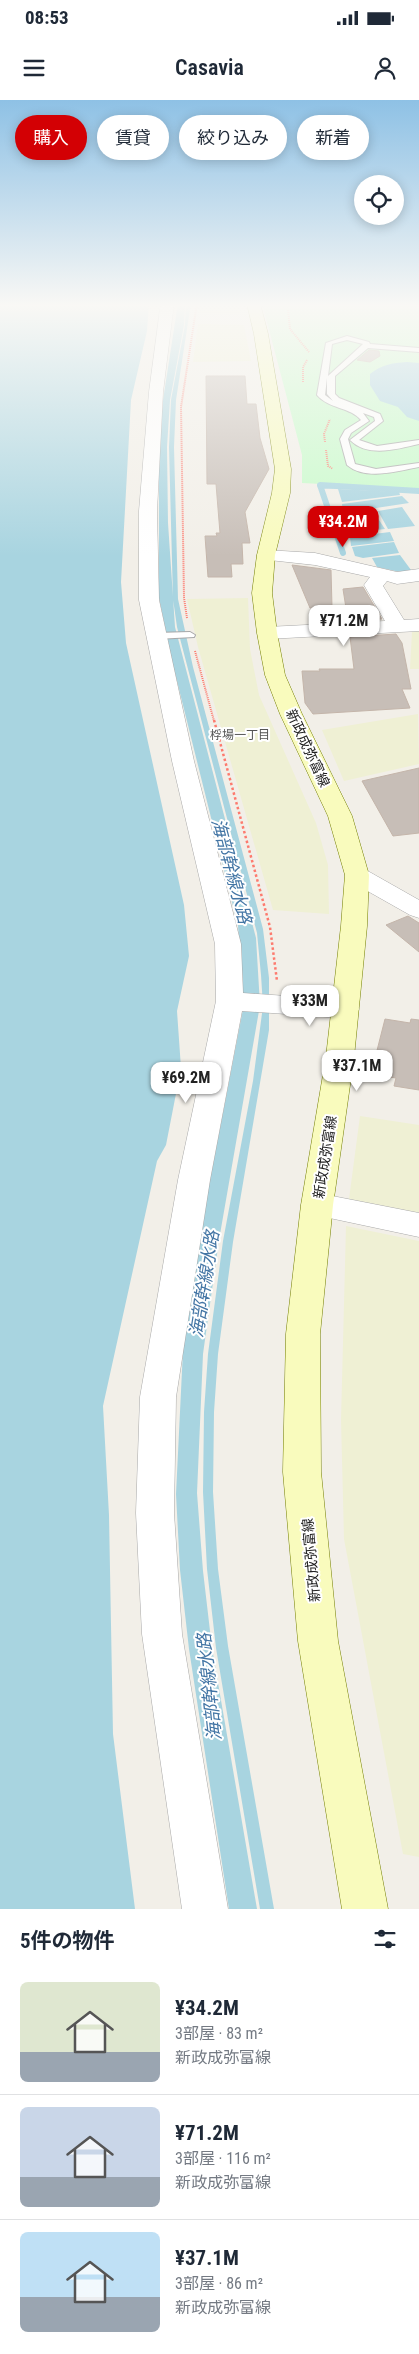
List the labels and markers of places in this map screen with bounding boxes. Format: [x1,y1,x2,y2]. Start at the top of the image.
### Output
pin: ¥34.2M [302,506,384,548]
pin: ¥71.2M [303,604,385,647]
pin: ¥33M [280,984,340,1027]
pin: ¥37.1M [316,1050,398,1092]
pin: ¥69.2M [145,1062,227,1104]

